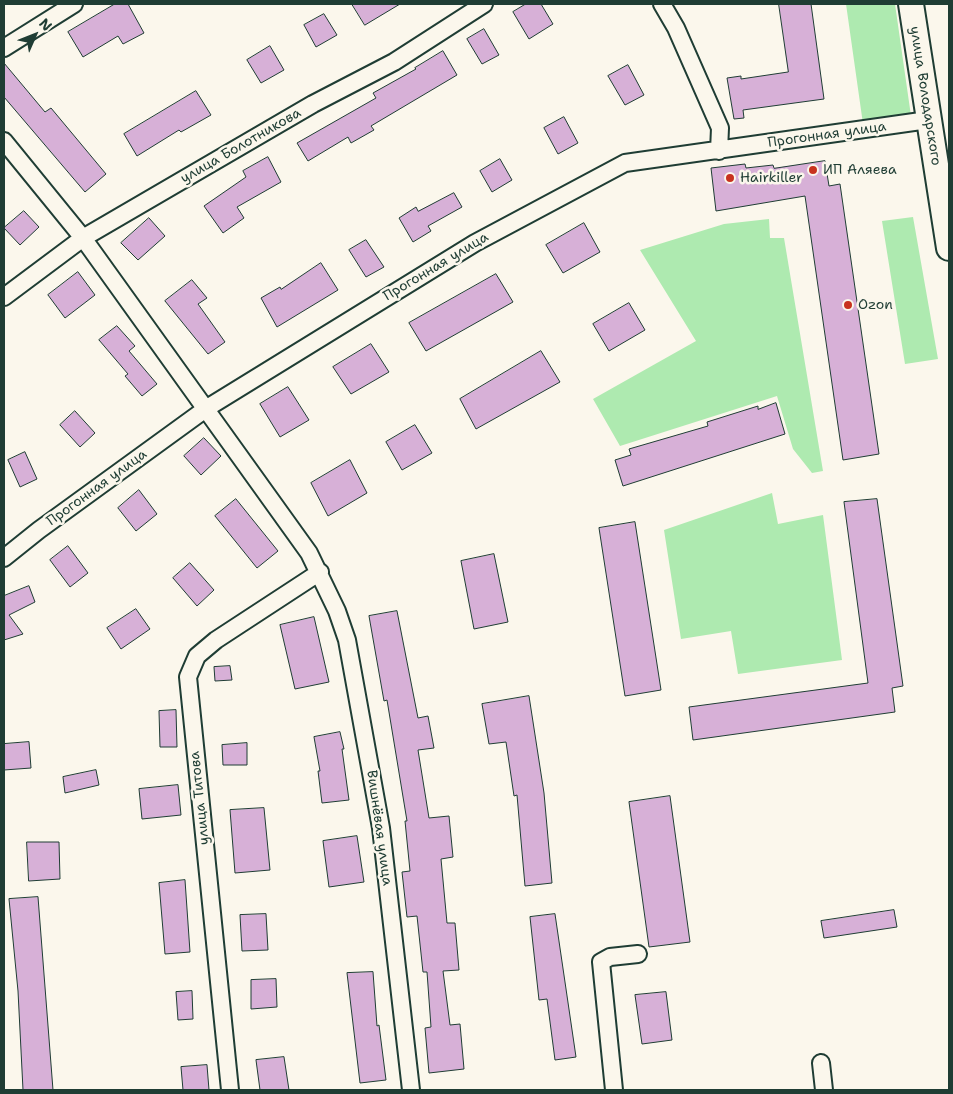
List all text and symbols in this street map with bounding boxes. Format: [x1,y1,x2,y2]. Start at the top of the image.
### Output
north arrow [10,10,60,60]
text: N [35,14,56,35]
street label: улица Володарского [906,25,944,167]
street label: улица Болотникова [178,105,304,187]
street label: Прогонная улица [767,118,887,152]
place label: ИП Аляева [823,162,897,178]
marker: ИП Аляева [807,164,819,176]
place label: Hairkiller [740,170,803,186]
marker: Hairkiller [724,172,736,184]
street label: Прогонная улица [380,229,492,305]
place label: Ozon [858,297,893,313]
marker: Ozon [842,299,854,311]
street label: Прогонная улица [44,446,150,530]
street label: улица Титова [187,750,213,846]
street label: Вишнёвая улица [363,769,395,887]

